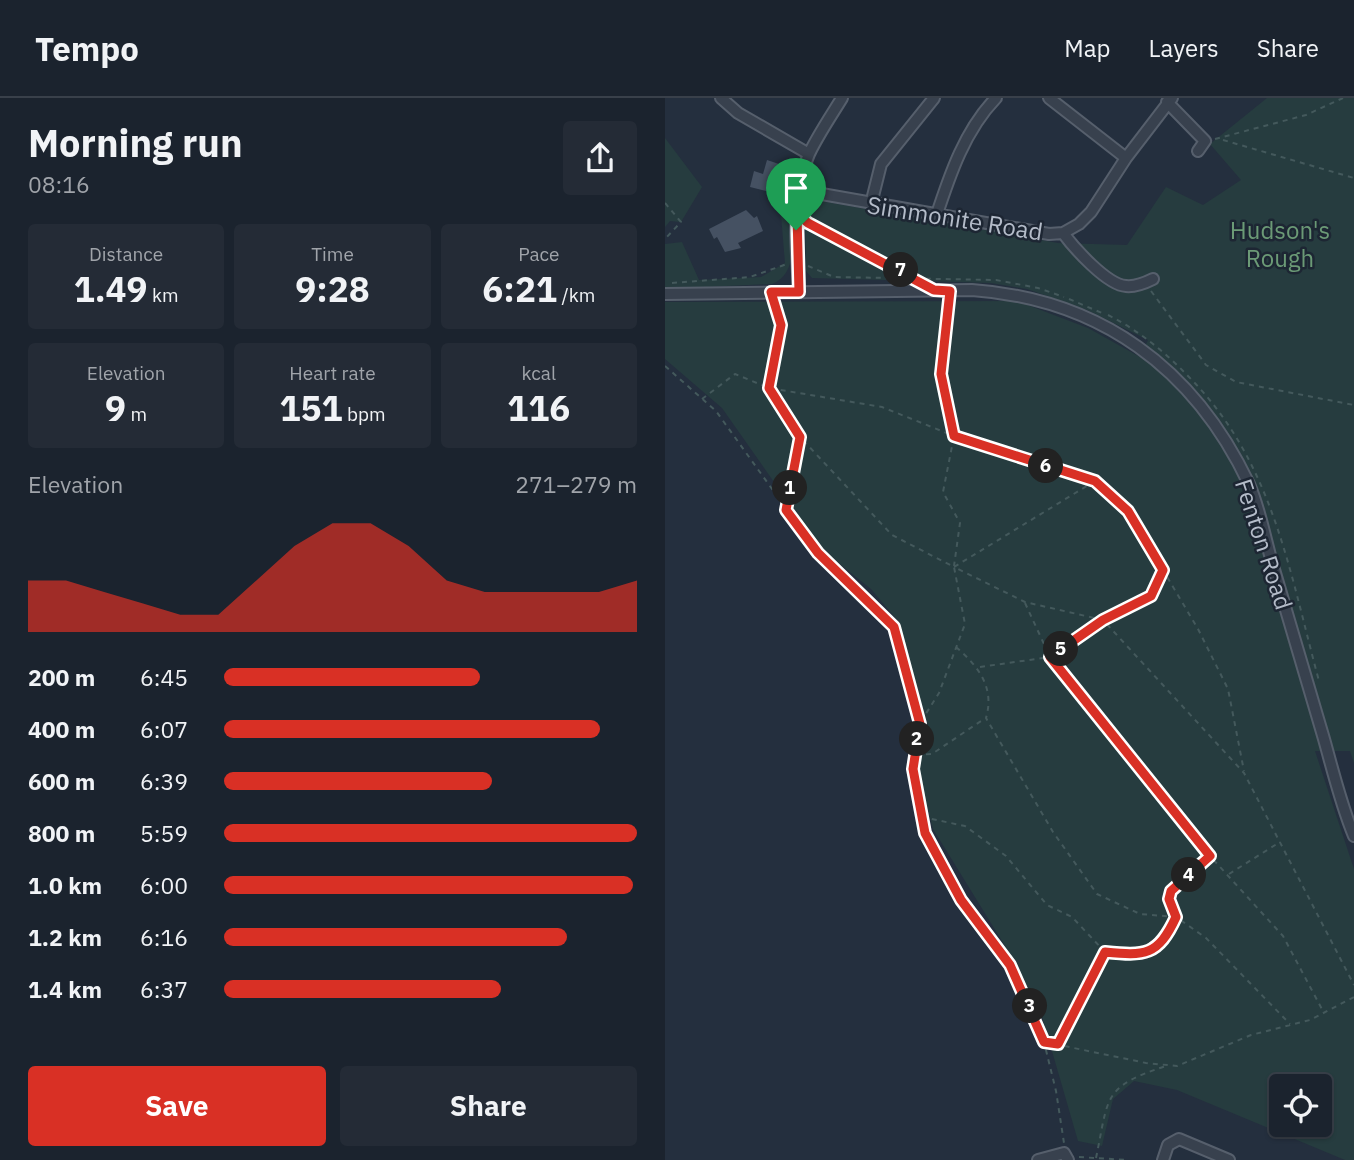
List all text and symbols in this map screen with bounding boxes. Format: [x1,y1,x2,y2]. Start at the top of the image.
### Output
text: Tempo [35,27,139,70]
text: Map [1064,32,1111,64]
text: Layers [1149,32,1219,64]
text: Share [1257,32,1319,64]
text: Morning run [28,118,243,167]
button: share [563,121,637,195]
pin [766,158,826,230]
text: 08:16 [28,169,90,199]
icon: arrive [777,169,815,207]
street label: Simmonite Road [865,188,1045,248]
park label: Hudson's Rough [1230,214,1330,274]
text: Distance [89,242,163,266]
text: Time [311,242,354,266]
text: Pace [518,242,560,266]
pin: 7 [883,252,919,288]
text: 7 [895,257,906,281]
text: 1.49 [74,266,148,312]
text: 9:28 [295,266,370,312]
text: 6:21 [482,266,557,312]
text: km [148,283,179,307]
text: /km [557,283,595,307]
text: Elevation [87,361,166,385]
text: Heart rate [289,361,376,385]
text: kcal [522,361,556,385]
text: 9 [105,385,126,431]
text: 151 [279,385,342,431]
text: 116 [507,385,570,431]
text: m [126,402,147,426]
text: bpm [342,402,386,426]
pin: 6 [1029,448,1063,484]
text: 6 [1040,453,1051,477]
text: Elevation [28,469,123,499]
text: 271–279 m [515,469,637,499]
pin: 1 [773,470,807,506]
street label: Fenton Road [1228,474,1300,614]
text: 1 [784,475,795,499]
pin: 5 [1043,632,1079,666]
text: 5 [1055,636,1066,660]
text: 200 m [28,662,95,692]
text: 6:45 [140,662,188,692]
text: 400 m [28,714,95,744]
text: 6:07 [140,714,188,744]
pin: 2 [899,722,935,756]
text: 2 [911,726,922,750]
text: 600 m [28,766,95,796]
text: 6:39 [140,766,188,796]
text: 800 m [28,818,95,848]
text: 5:59 [140,818,188,848]
pin: 4 [1171,858,1207,892]
text: 4 [1183,862,1194,886]
text: 1.0 km [28,870,102,900]
text: 6:00 [140,870,188,900]
text: 1.2 km [28,922,102,952]
text: 6:16 [140,922,188,952]
text: 1.4 km [28,974,102,1004]
text: 6:37 [140,974,188,1004]
pin: 3 [1013,988,1047,1024]
text: 3 [1024,993,1035,1017]
button: Save [28,1066,326,1146]
button: Share [340,1066,637,1146]
map controls [1269,1074,1332,1137]
button: locate [1269,1074,1332,1137]

